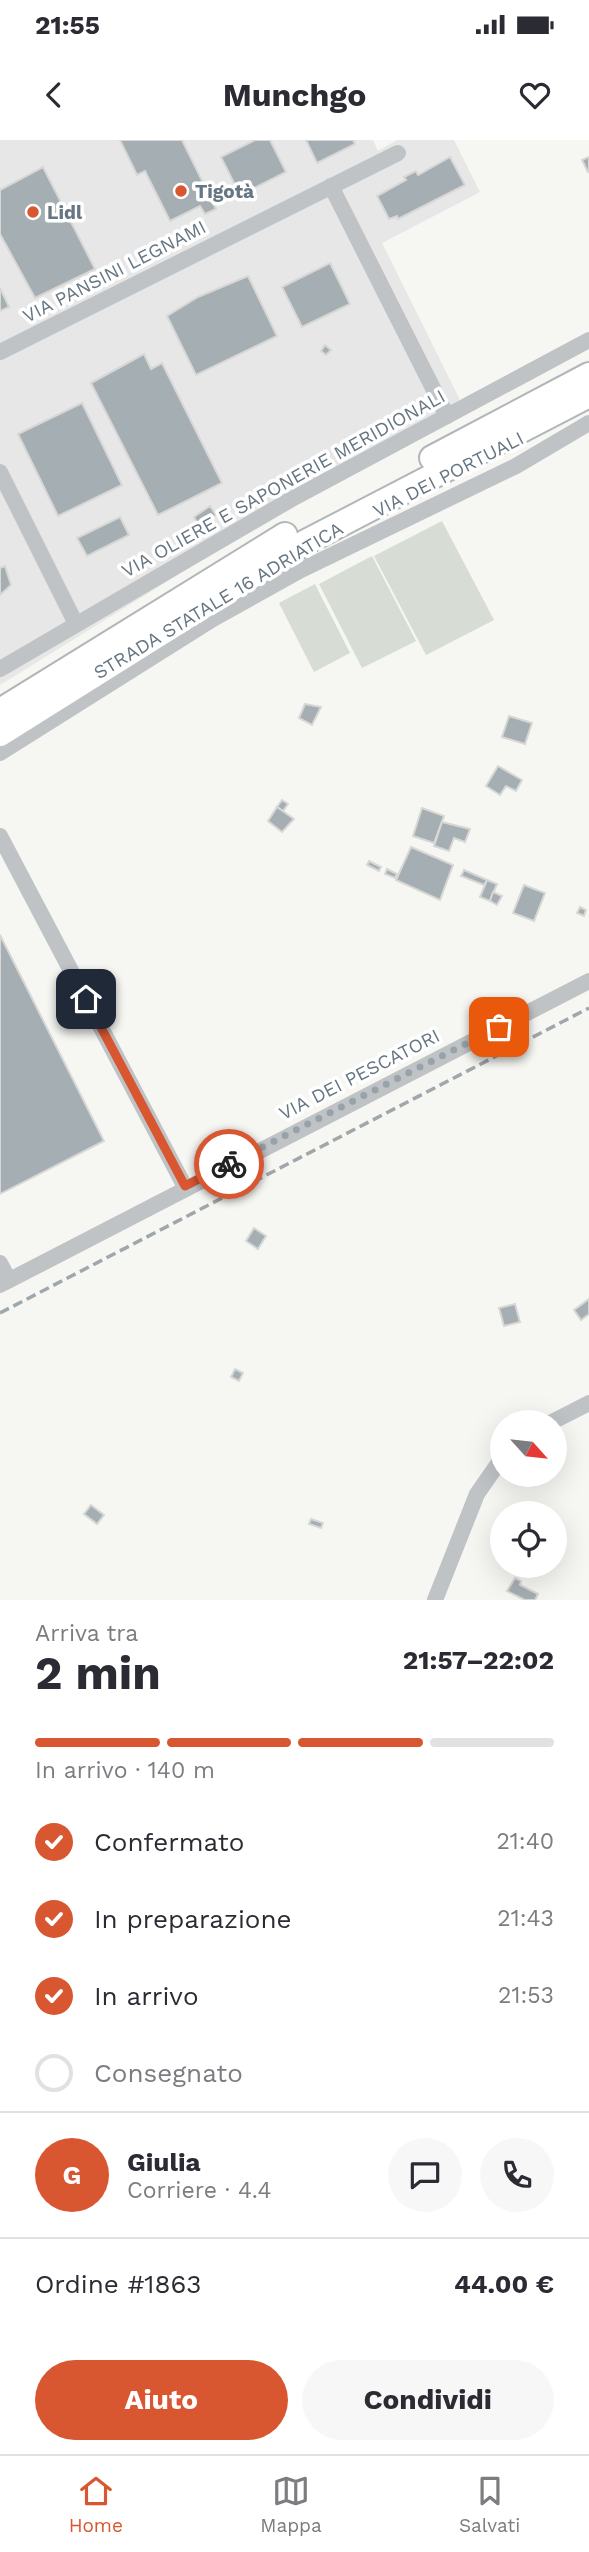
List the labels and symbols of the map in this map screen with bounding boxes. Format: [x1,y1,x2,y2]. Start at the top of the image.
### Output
place label: Tigotà [195,180,254,203]
marker: Tigotà [173,183,189,199]
place label: Lidl [47,201,83,224]
marker: Lidl [25,204,41,220]
street label: VIA PANSINI LEGNAMI [19,215,210,328]
street label: VIA OLIERE E SAPONERIE MERIDIONALI [118,385,449,582]
street label: VIA DEI PORTUALI [369,426,527,522]
street label: STRADA STATALE 16 ADRIATICA [90,517,347,684]
pin [56,969,116,1029]
pin [469,997,529,1057]
street label: VIA DEI PESCATORI [275,1024,443,1125]
courier [194,1129,264,1199]
north arrow [490,1410,567,1488]

